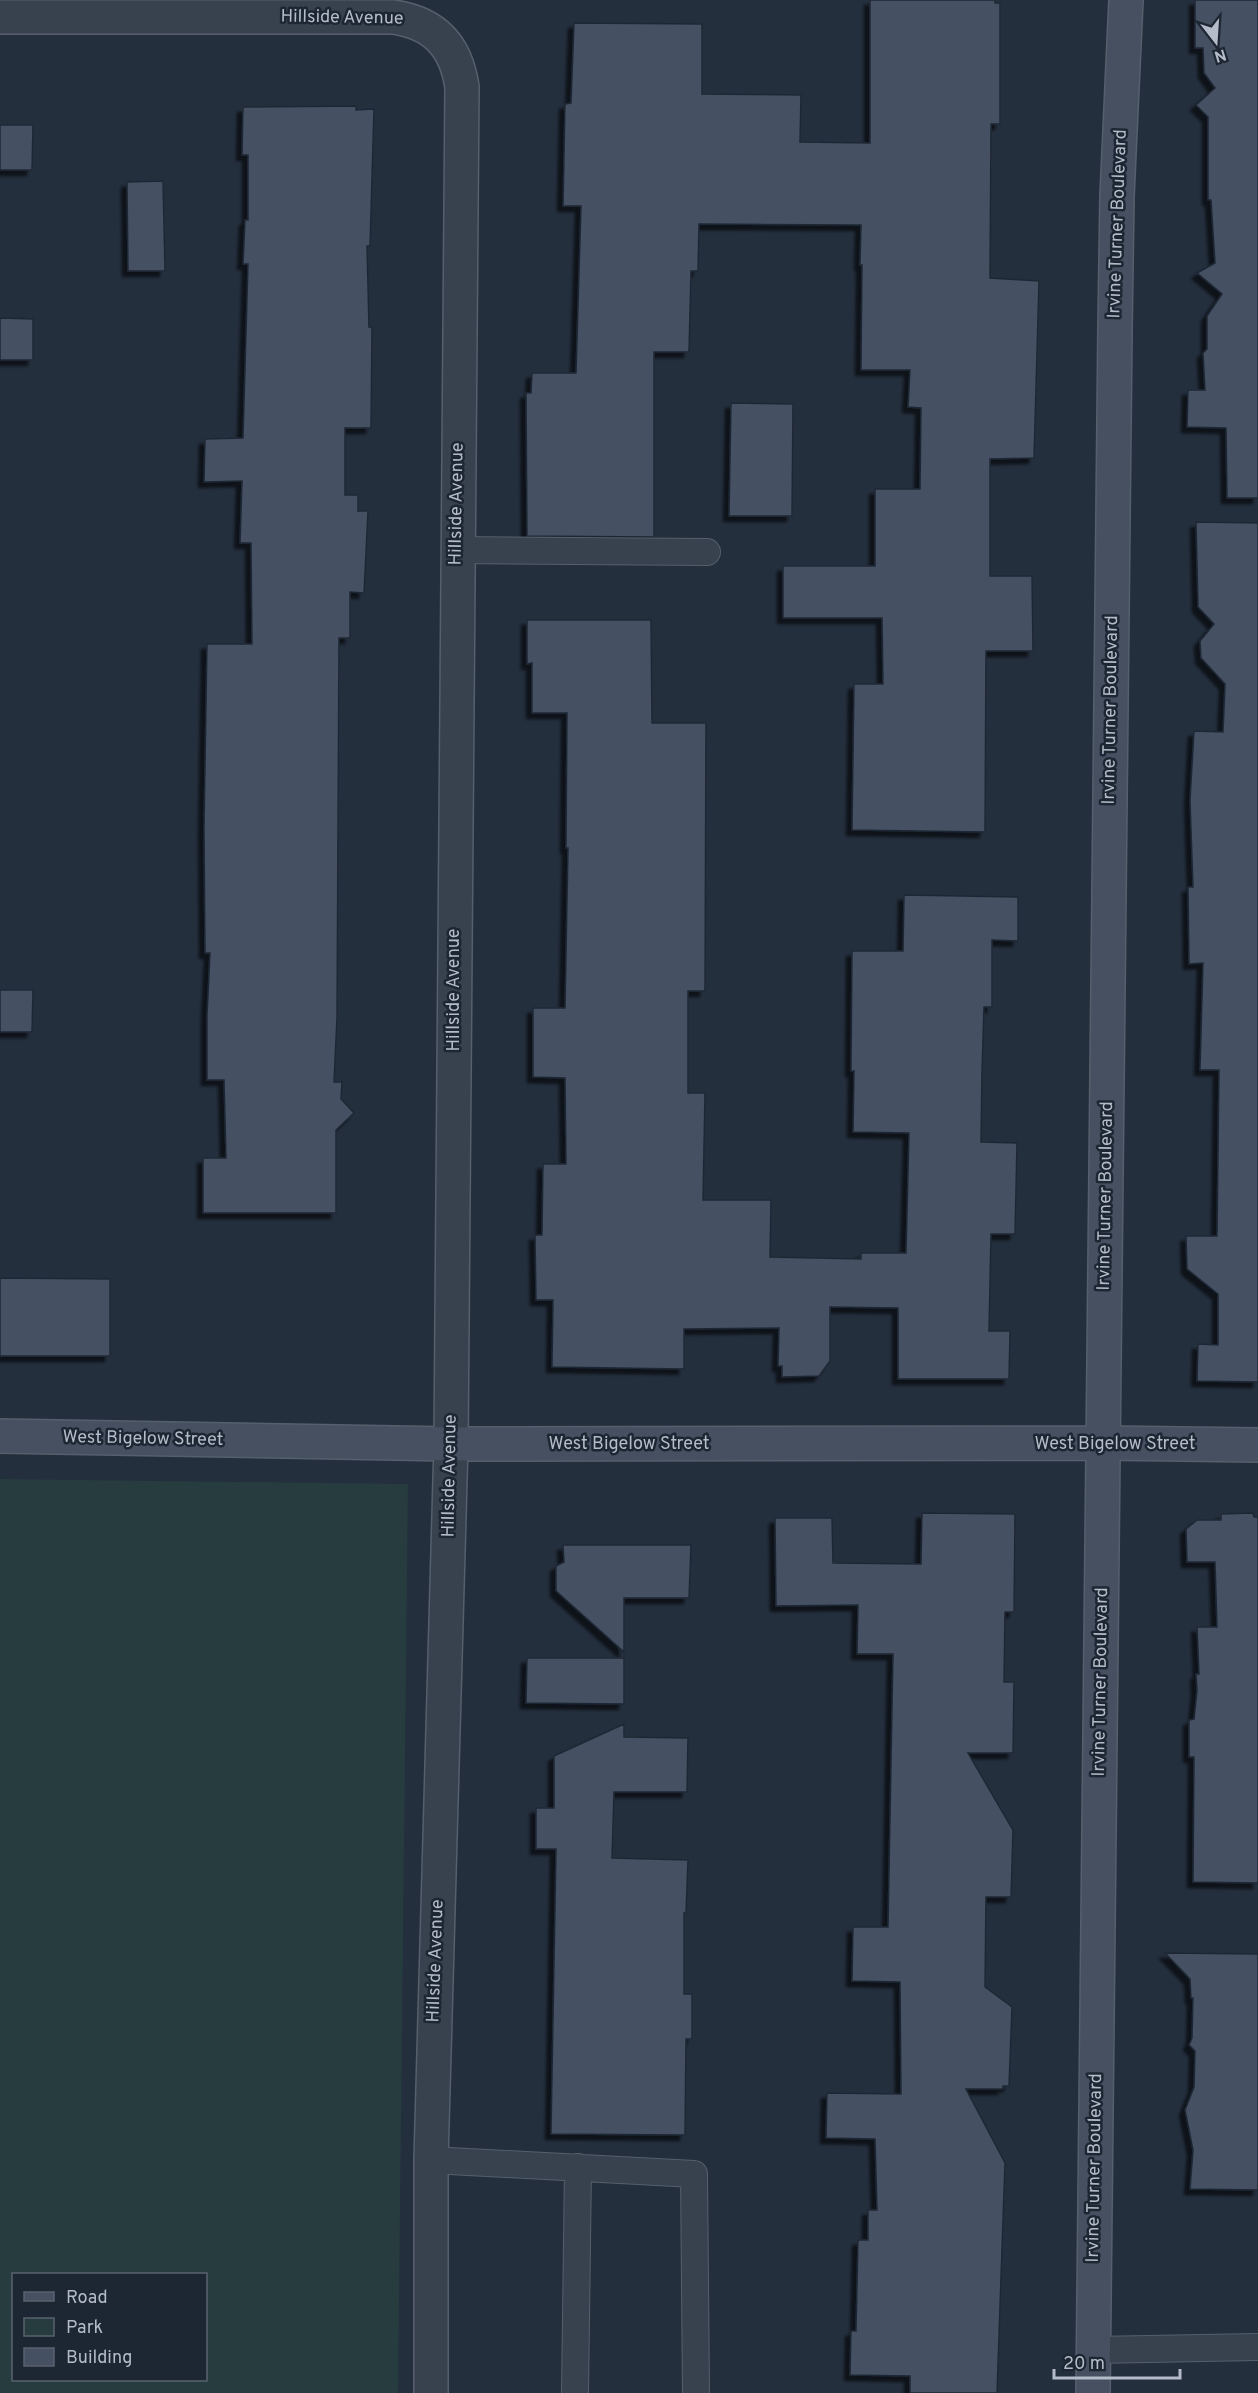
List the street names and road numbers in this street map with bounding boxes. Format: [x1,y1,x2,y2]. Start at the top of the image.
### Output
street label: Hillside Avenue [280,5,404,31]
street label: Irvine Turner Boulevard [1103,129,1133,319]
street label: Hillside Avenue [444,442,470,566]
street label: Irvine Turner Boulevard [1098,615,1124,805]
street label: Hillside Avenue [443,928,466,1052]
street label: Irvine Turner Boulevard [1093,1101,1119,1291]
street label: Hillside Avenue [437,1414,463,1538]
street label: West Bigelow Street [62,1426,224,1452]
street label: West Bigelow Street [549,1433,709,1456]
street label: West Bigelow Street [1035,1433,1195,1456]
street label: Irvine Turner Boulevard [1088,1587,1114,1777]
street label: Hillside Avenue [422,1899,450,2023]
street label: Irvine Turner Boulevard [1082,2073,1108,2263]

